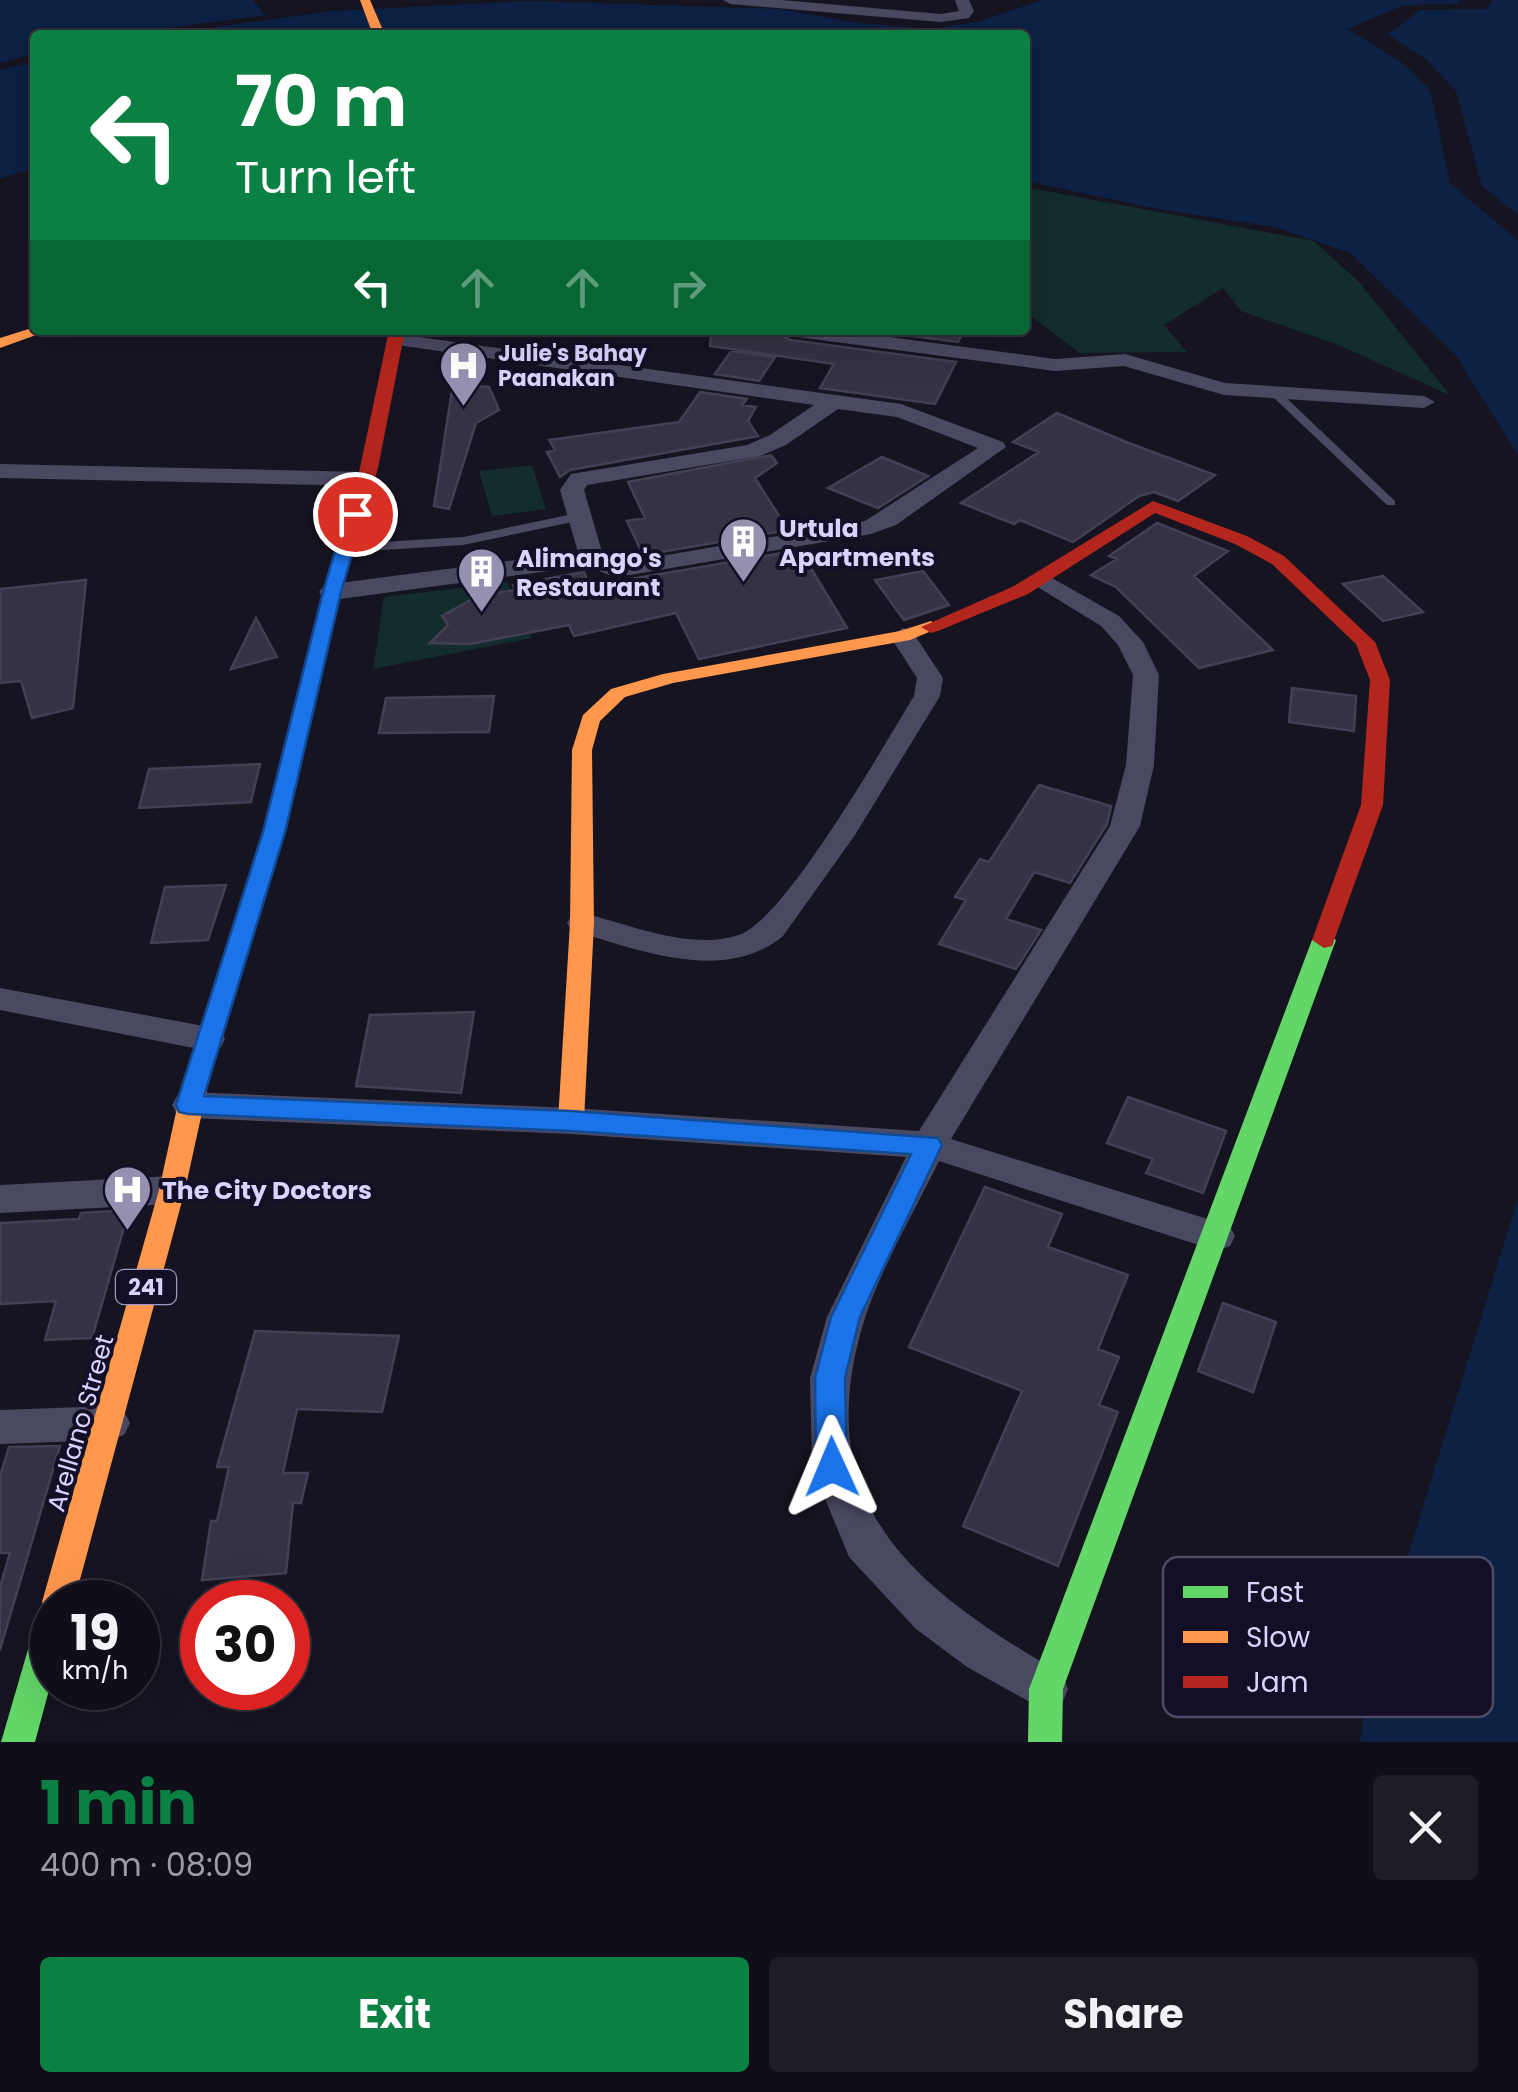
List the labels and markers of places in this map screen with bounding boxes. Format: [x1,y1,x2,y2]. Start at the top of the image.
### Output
place label: Julie's Bahay Paanakan [498,338,647,394]
hospital icon: Julie's Bahay Paanakan [437,340,489,408]
pin [313,472,398,557]
place label: Urtula Apartments [779,511,935,575]
building icon: Urtula Apartments [718,516,770,584]
place label: Alimango's Restaurant [516,541,662,605]
building icon: Alimango's Restaurant [455,546,507,614]
hospital icon: The City Doctors [101,1164,153,1232]
place label: The City Doctors [162,1173,372,1208]

